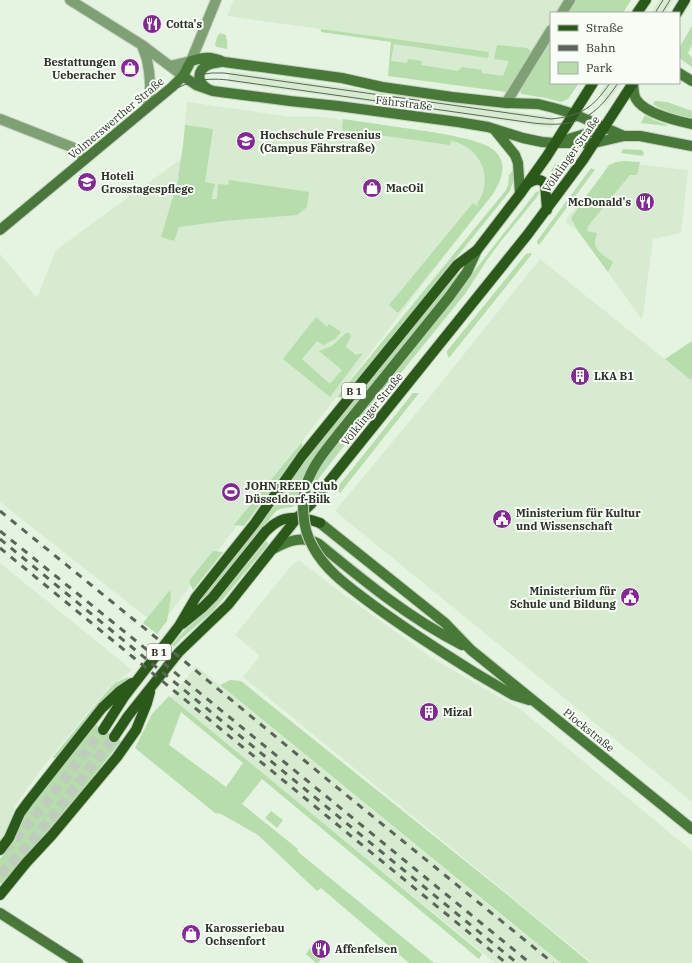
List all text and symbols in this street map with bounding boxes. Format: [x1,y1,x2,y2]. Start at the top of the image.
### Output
legend [550,12,680,84]
restaurant icon: Cotta's [141,13,163,35]
place label: Cotta's [166,17,203,31]
text: Straße [586,20,623,35]
text: Bahn [586,40,616,55]
place label: Bestattungen Ueberacher [44,55,117,82]
shop icon: Bestattungen Ueberacher [119,57,141,79]
text: Park [586,60,612,75]
street label: Volmerswerther Straße [65,74,167,162]
street label: Fährstraße [375,93,433,113]
street label: Völklinger Straße [539,113,603,195]
place label: Hochschule Fresenius (Campus Fährstraße) [260,128,381,155]
school or university icon: Hochschule Fresenius (Campus Fährstraße) [235,130,257,152]
place label: Hoteli Grosstagespflege [101,169,194,196]
school or university icon: Hoteli Grosstagespflege [76,171,98,193]
shop icon: MacOil [361,177,383,199]
place label: MacOil [386,181,424,195]
restaurant icon: McDonald's [634,191,656,213]
place label: McDonald's [568,195,631,209]
building icon: LKA B1 [569,365,591,387]
place label: LKA B1 [594,369,634,383]
street label: Völklinger Straße [338,370,406,448]
road number: B 1 [342,383,366,399]
place label: JOHN REED Club Düsseldorf-Bilk [245,479,338,506]
sports icon: JOHN REED Club Düsseldorf-Bilk [220,481,242,503]
place label: Ministerium für Kultur und Wissenschaft [516,506,641,533]
public building icon: Ministerium für Kultur und Wissenschaft [491,508,513,530]
place label: Ministerium für Schule und Bildung [510,584,617,611]
public building icon: Ministerium für Schule und Bildung [619,586,641,608]
road number: B 1 [147,644,171,660]
building icon: Mizal [418,701,440,723]
place label: Mizal [443,705,472,719]
street label: Plockstraße [561,705,617,755]
place label: Karosseriebau Ochsenfort [205,921,285,948]
shop icon: Karosseriebau Ochsenfort [180,923,202,945]
restaurant icon: Affenfelsen [310,938,332,960]
place label: Affenfelsen [335,942,397,956]

